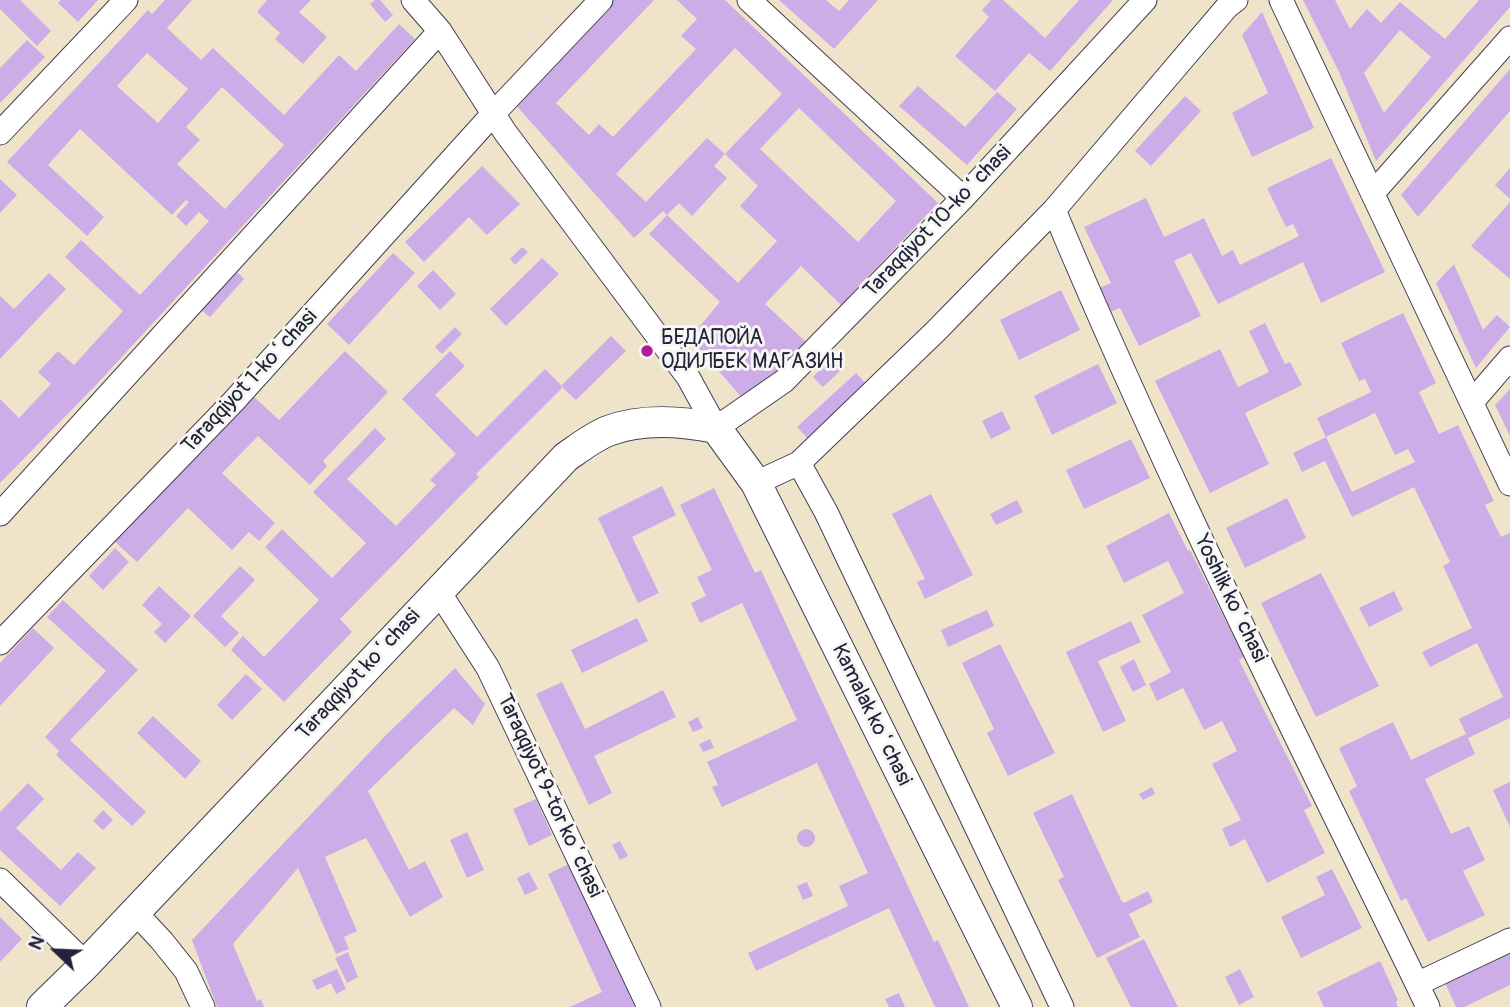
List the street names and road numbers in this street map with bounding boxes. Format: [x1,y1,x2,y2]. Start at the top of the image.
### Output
street label: Taraqqiyot 10-koʻchasi [859,141,1017,303]
street label: Taraqqiyot 1-koʻchasi [177,305,323,459]
street label: Yoshlik koʻchasi [1188,531,1272,667]
street label: Taraqqiyot koʻchasi [292,604,426,746]
street label: Kamalak koʻchasi [826,640,916,790]
street label: Taraqqiyot 9-tor koʻchasi [491,690,607,902]

